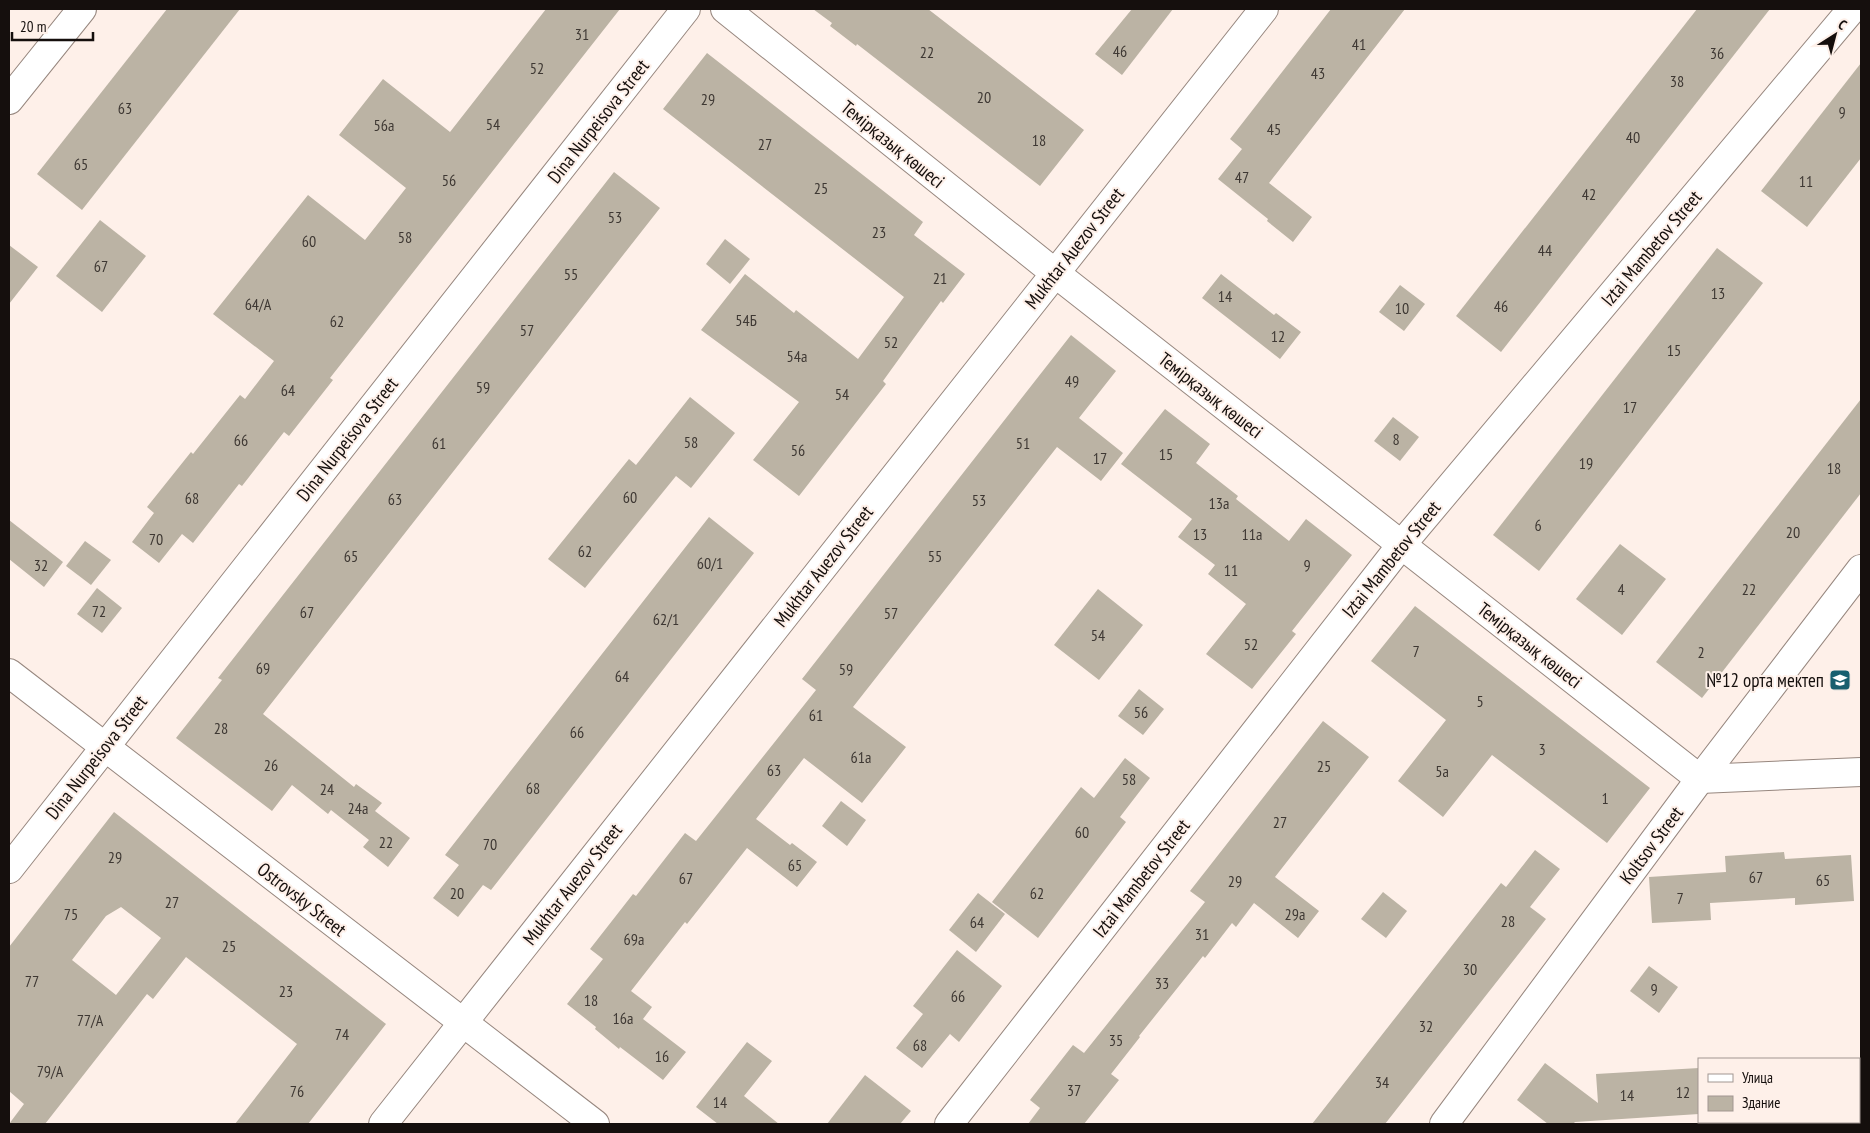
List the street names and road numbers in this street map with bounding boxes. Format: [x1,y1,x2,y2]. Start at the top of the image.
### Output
street label: Dina Nurpeisova Street [542,54,654,188]
street label: Темірқазық көшесі [836,95,950,193]
street label: Mukhtar Auezov Street [1019,182,1129,313]
street label: Iztai Mambetov Street [1596,185,1707,311]
street label: Темірқазық көшесі [1154,347,1268,443]
street label: Dina Nurpeisova Street [291,372,403,506]
street label: Iztai Mambetov Street [1336,495,1446,622]
street label: Mukhtar Auezov Street [768,500,878,631]
street label: Темірқазық көшесі [1473,597,1587,693]
street label: Dina Nurpeisova Street [40,690,152,824]
street label: Koltsov Street [1614,801,1688,889]
street label: Iztai Mambetov Street [1087,813,1195,942]
street label: Mukhtar Auezov Street [517,818,627,949]
street label: Ostrovsky Street [253,857,352,942]

